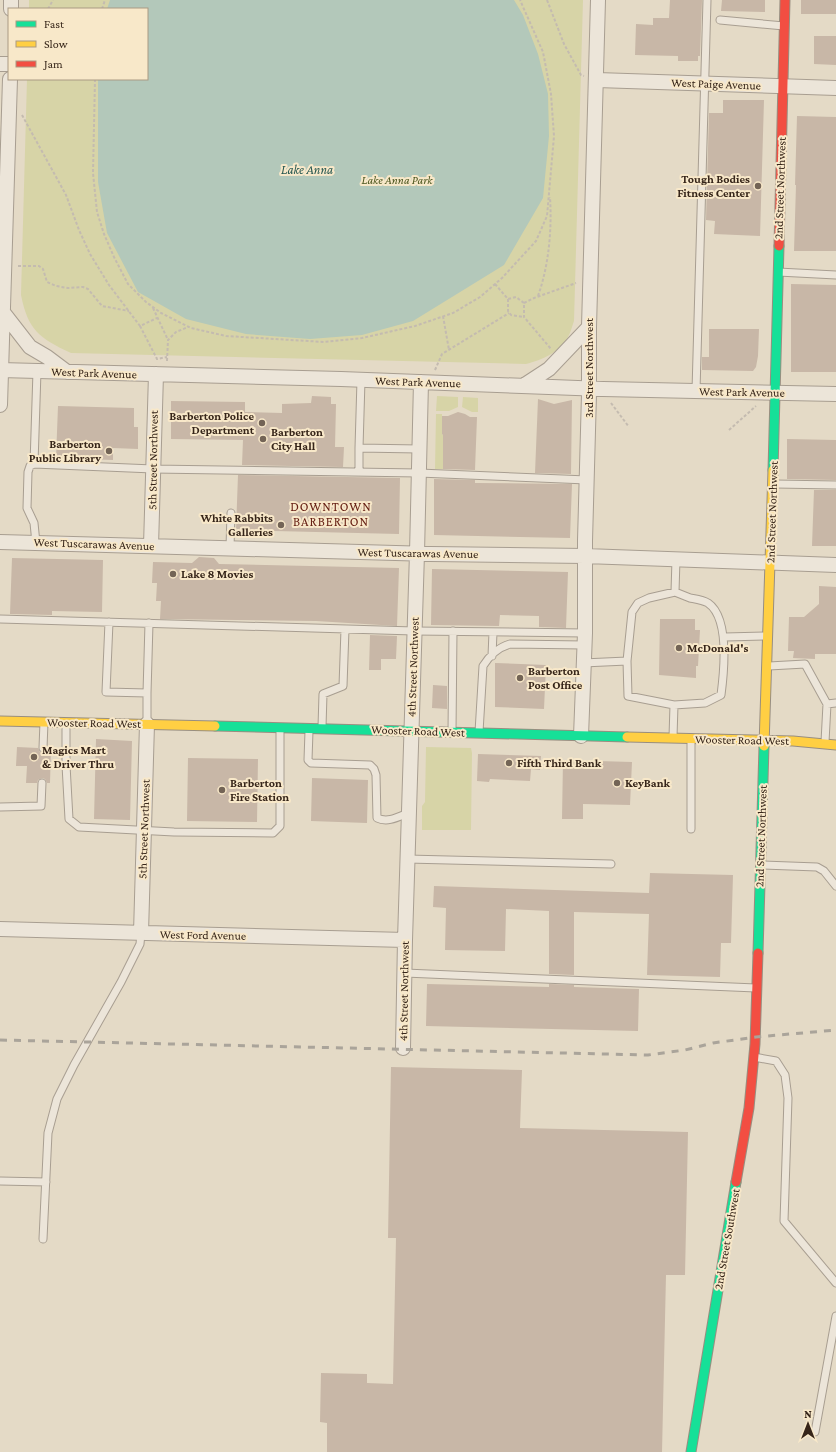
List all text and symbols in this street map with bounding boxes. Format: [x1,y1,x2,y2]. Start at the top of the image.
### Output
legend [8,8,148,80]
text: Fast [44,17,65,31]
text: Slow [44,37,68,51]
text: Jam [43,57,63,71]
street label: West Paige Avenue [671,75,761,93]
street label: 2nd Street Northwest [771,136,789,239]
water label: Lake Anna [281,162,333,177]
place label: Tough Bodies Fitness Center [677,172,750,200]
park label: Lake Anna Park [361,173,433,187]
marker: Tough Bodies Fitness Center [753,181,763,191]
street label: 3rd Street Northwest [582,317,596,418]
street label: West Park Avenue [51,365,137,381]
street label: West Park Avenue [375,374,461,390]
street label: West Park Avenue [699,384,785,400]
street label: 5th Street Northwest [145,409,161,510]
place label: Barberton Police Department [169,409,255,437]
marker: Barberton Police Department [257,418,267,428]
place label: Barberton City Hall [271,425,323,453]
marker: Barberton City Hall [258,434,268,444]
place label: Barberton Public Library [29,437,101,465]
marker: Barberton Public Library [104,446,114,456]
street label: 2nd Street Northwest [763,460,781,563]
district label: DOWNTOWN BARBERTON [290,499,372,529]
place label: White Rabbits Galleries [199,511,273,539]
marker: White Rabbits Galleries [276,520,286,530]
street label: West Tuscarawas Avenue [33,535,155,553]
street label: West Tuscarawas Avenue [357,545,479,561]
place label: Lake 8 Movies [181,567,253,581]
marker: Lake 8 Movies [168,569,178,579]
street label: 4th Street Northwest [404,616,422,717]
place label: McDonald's [687,641,748,655]
marker: McDonald's [674,643,684,653]
place label: Barberton Post Office [528,664,583,692]
marker: Barberton Post Office [515,673,525,683]
street label: Wooster Road West [47,715,142,731]
street label: Wooster Road West [371,722,466,740]
street label: Wooster Road West [695,732,790,748]
place label: Magics Mart & Driver Thru [42,743,114,771]
marker: Magics Mart & Driver Thru [29,752,39,762]
place label: Fifth Third Bank [517,756,602,770]
marker: Fifth Third Bank [504,758,514,768]
place label: Barberton Fire Station [230,776,289,804]
place label: KeyBank [625,776,671,790]
street label: 5th Street Northwest [135,778,153,879]
marker: KeyBank [612,778,622,788]
street label: 2nd Street Northwest [752,784,770,887]
marker: Barberton Fire Station [217,785,227,795]
street label: West Ford Avenue [160,927,246,943]
street label: 4th Street Northwest [396,940,412,1041]
street label: 2nd Street Southwest [711,1187,743,1290]
north arrow [788,1404,828,1444]
text: N [804,1408,812,1420]

